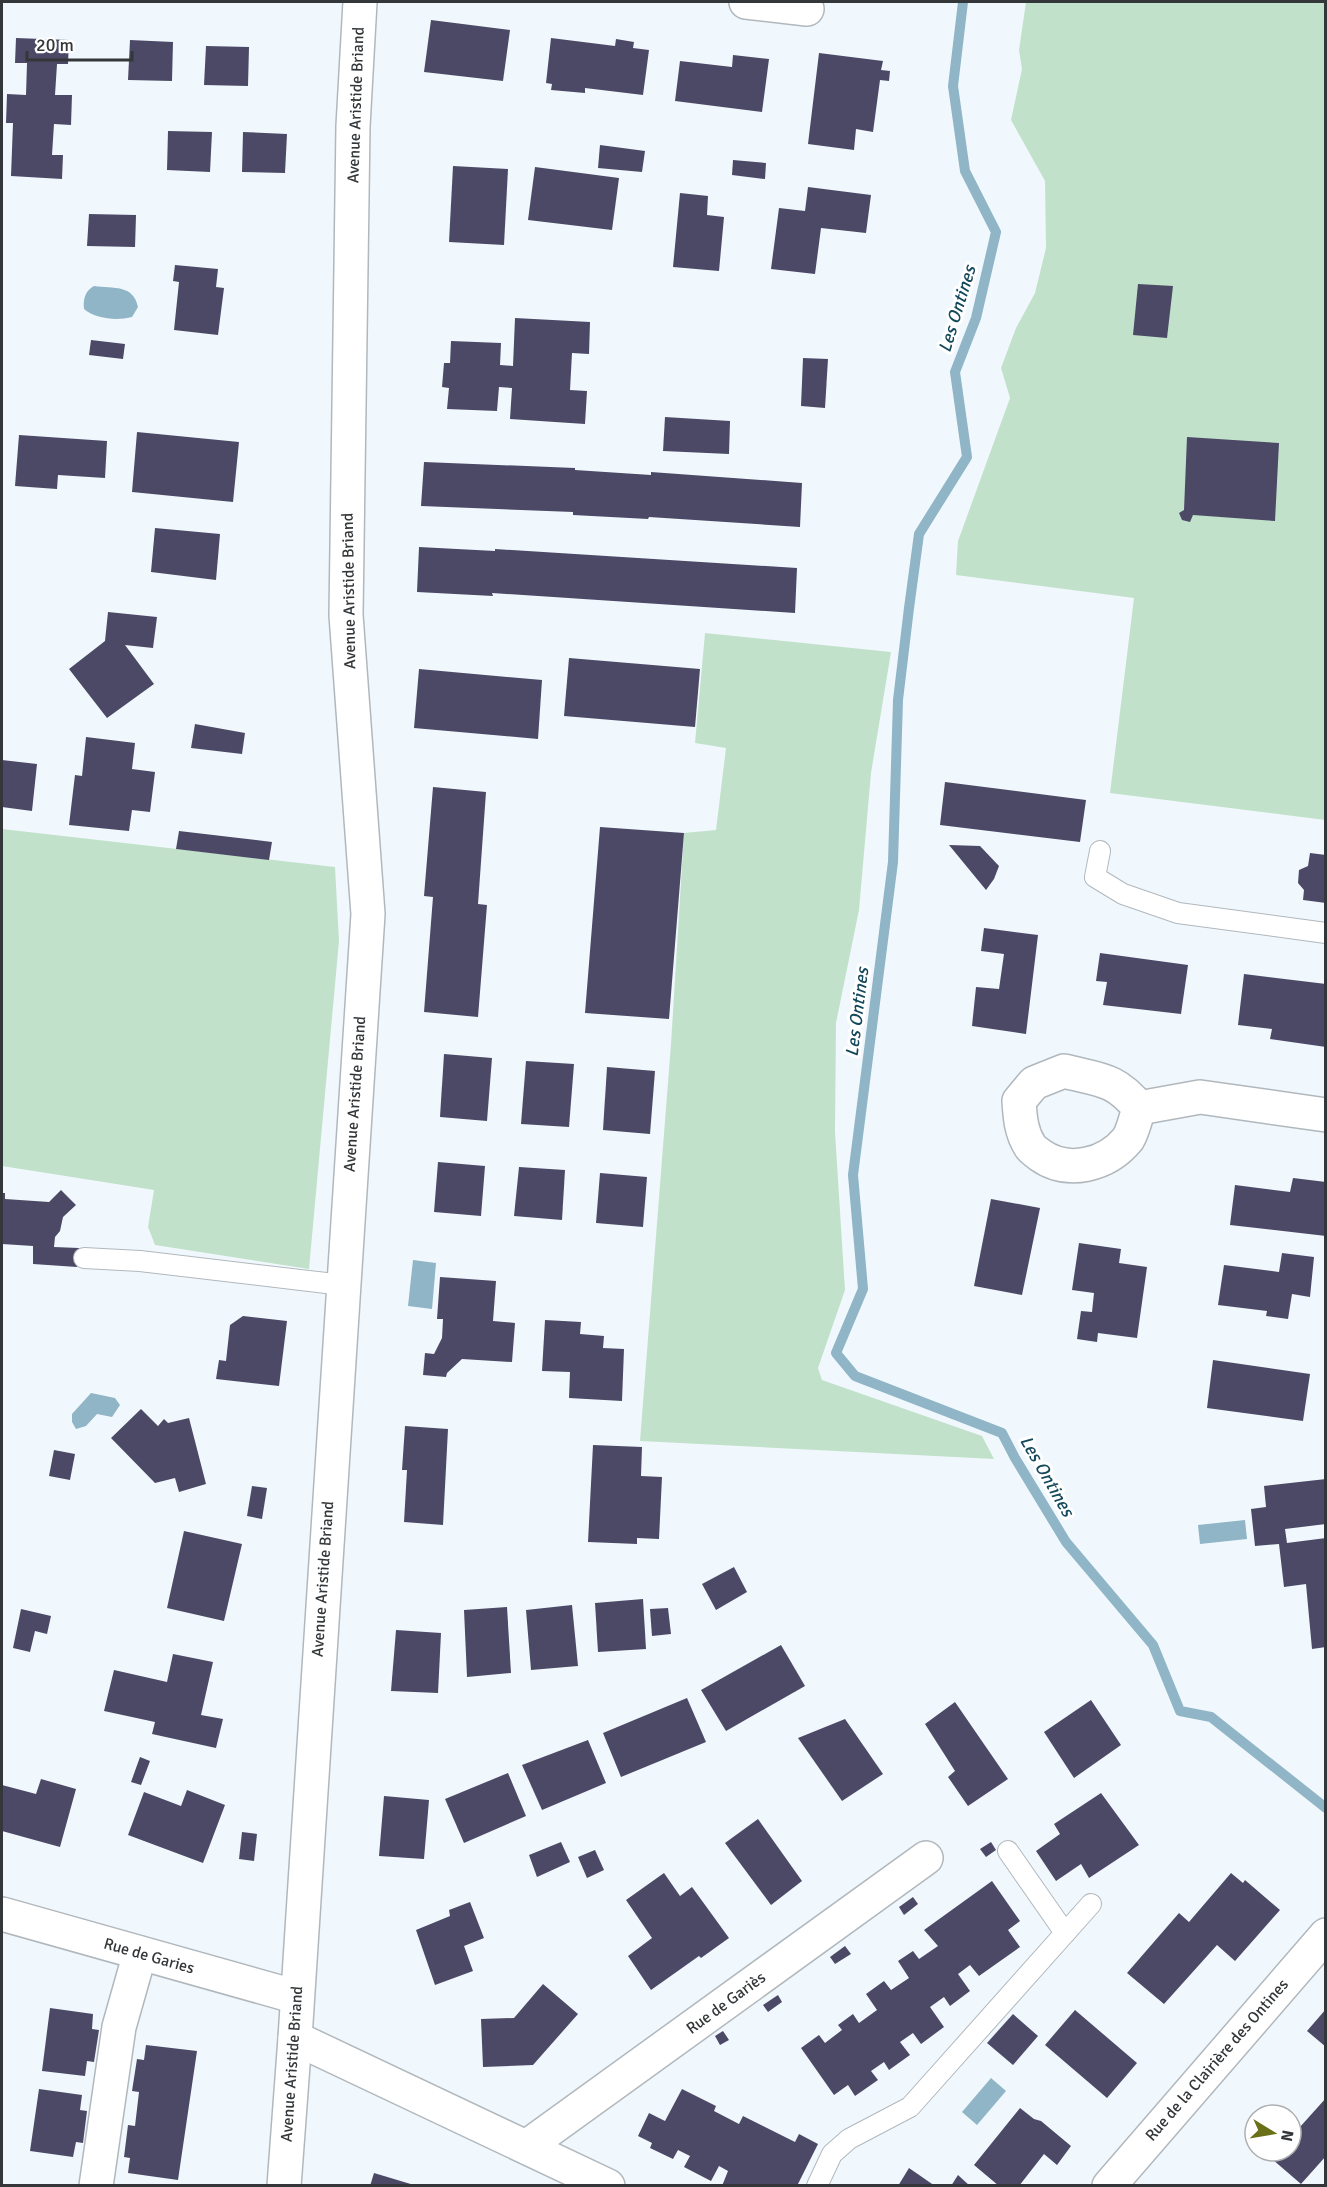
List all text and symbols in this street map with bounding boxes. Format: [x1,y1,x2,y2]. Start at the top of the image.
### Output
scale bar [27,24,132,62]
street label: Avenue Aristide Briand [343,27,369,183]
text: 20 m [36,34,74,56]
water label: Les Ontines [933,261,981,355]
street label: Avenue Aristide Briand [338,513,360,669]
water label: Les Ontines [841,964,874,1058]
street label: Avenue Aristide Briand [340,1015,370,1173]
water label: Les Ontines [1015,1432,1080,1522]
street label: Avenue Aristide Briand [308,1500,338,1658]
street label: Rue de Garies [101,1934,197,1978]
street label: Rue de Gariès [682,1967,770,2039]
street label: Rue de la Clairière des Ontines [1141,1975,1293,2145]
street label: Avenue Aristide Briand [277,1985,307,2143]
north arrow [1243,2103,1303,2163]
text: N [1276,2128,1298,2143]

